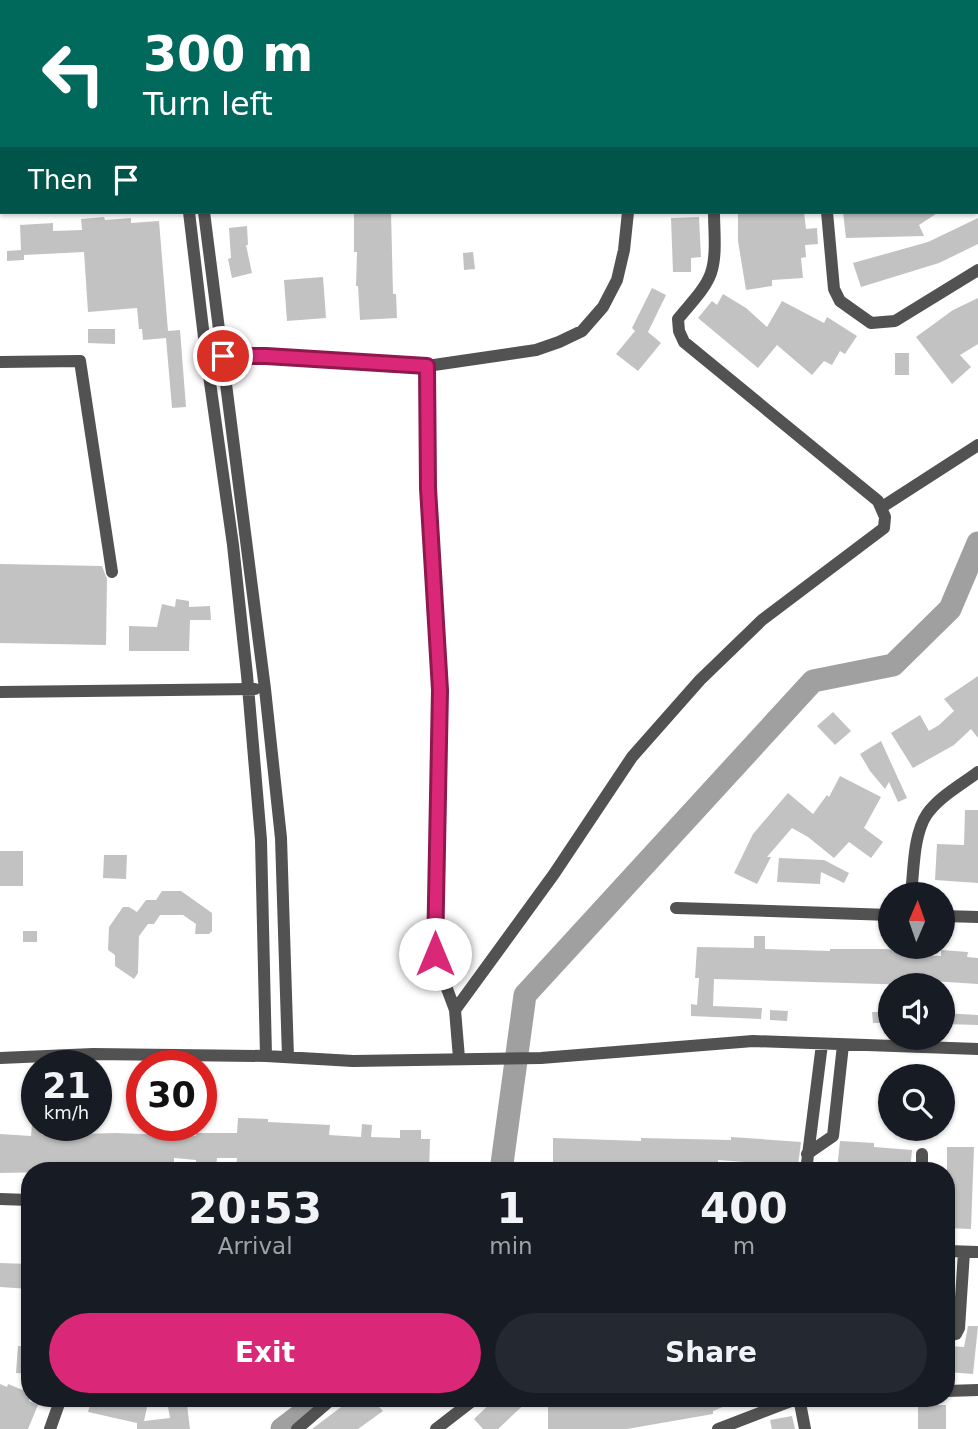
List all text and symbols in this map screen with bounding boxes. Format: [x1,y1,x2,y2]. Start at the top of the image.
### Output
text: 300 m [143,26,313,83]
icon: left [28,28,119,119]
text: Turn left [143,85,273,123]
icon: arrive [107,161,145,199]
text: Then [28,165,93,195]
pin [193,326,253,386]
icon: arrive [204,337,242,375]
north arrow [878,882,956,959]
map controls [878,882,955,1141]
position arrow [398,917,472,991]
button: sound [878,973,955,1050]
speed limit sign: 30 [126,1050,217,1141]
button: search [878,1064,955,1141]
text: 21 [42,1066,91,1106]
text: km/h [44,1102,89,1123]
text: 20:53 [188,1184,322,1233]
text: 1 [496,1184,526,1233]
text: 400 [700,1184,788,1233]
text: Arrival [218,1233,293,1259]
text: min [489,1233,533,1259]
text: m [733,1233,755,1259]
button: Exit [49,1313,481,1393]
button: Share [495,1313,927,1393]

